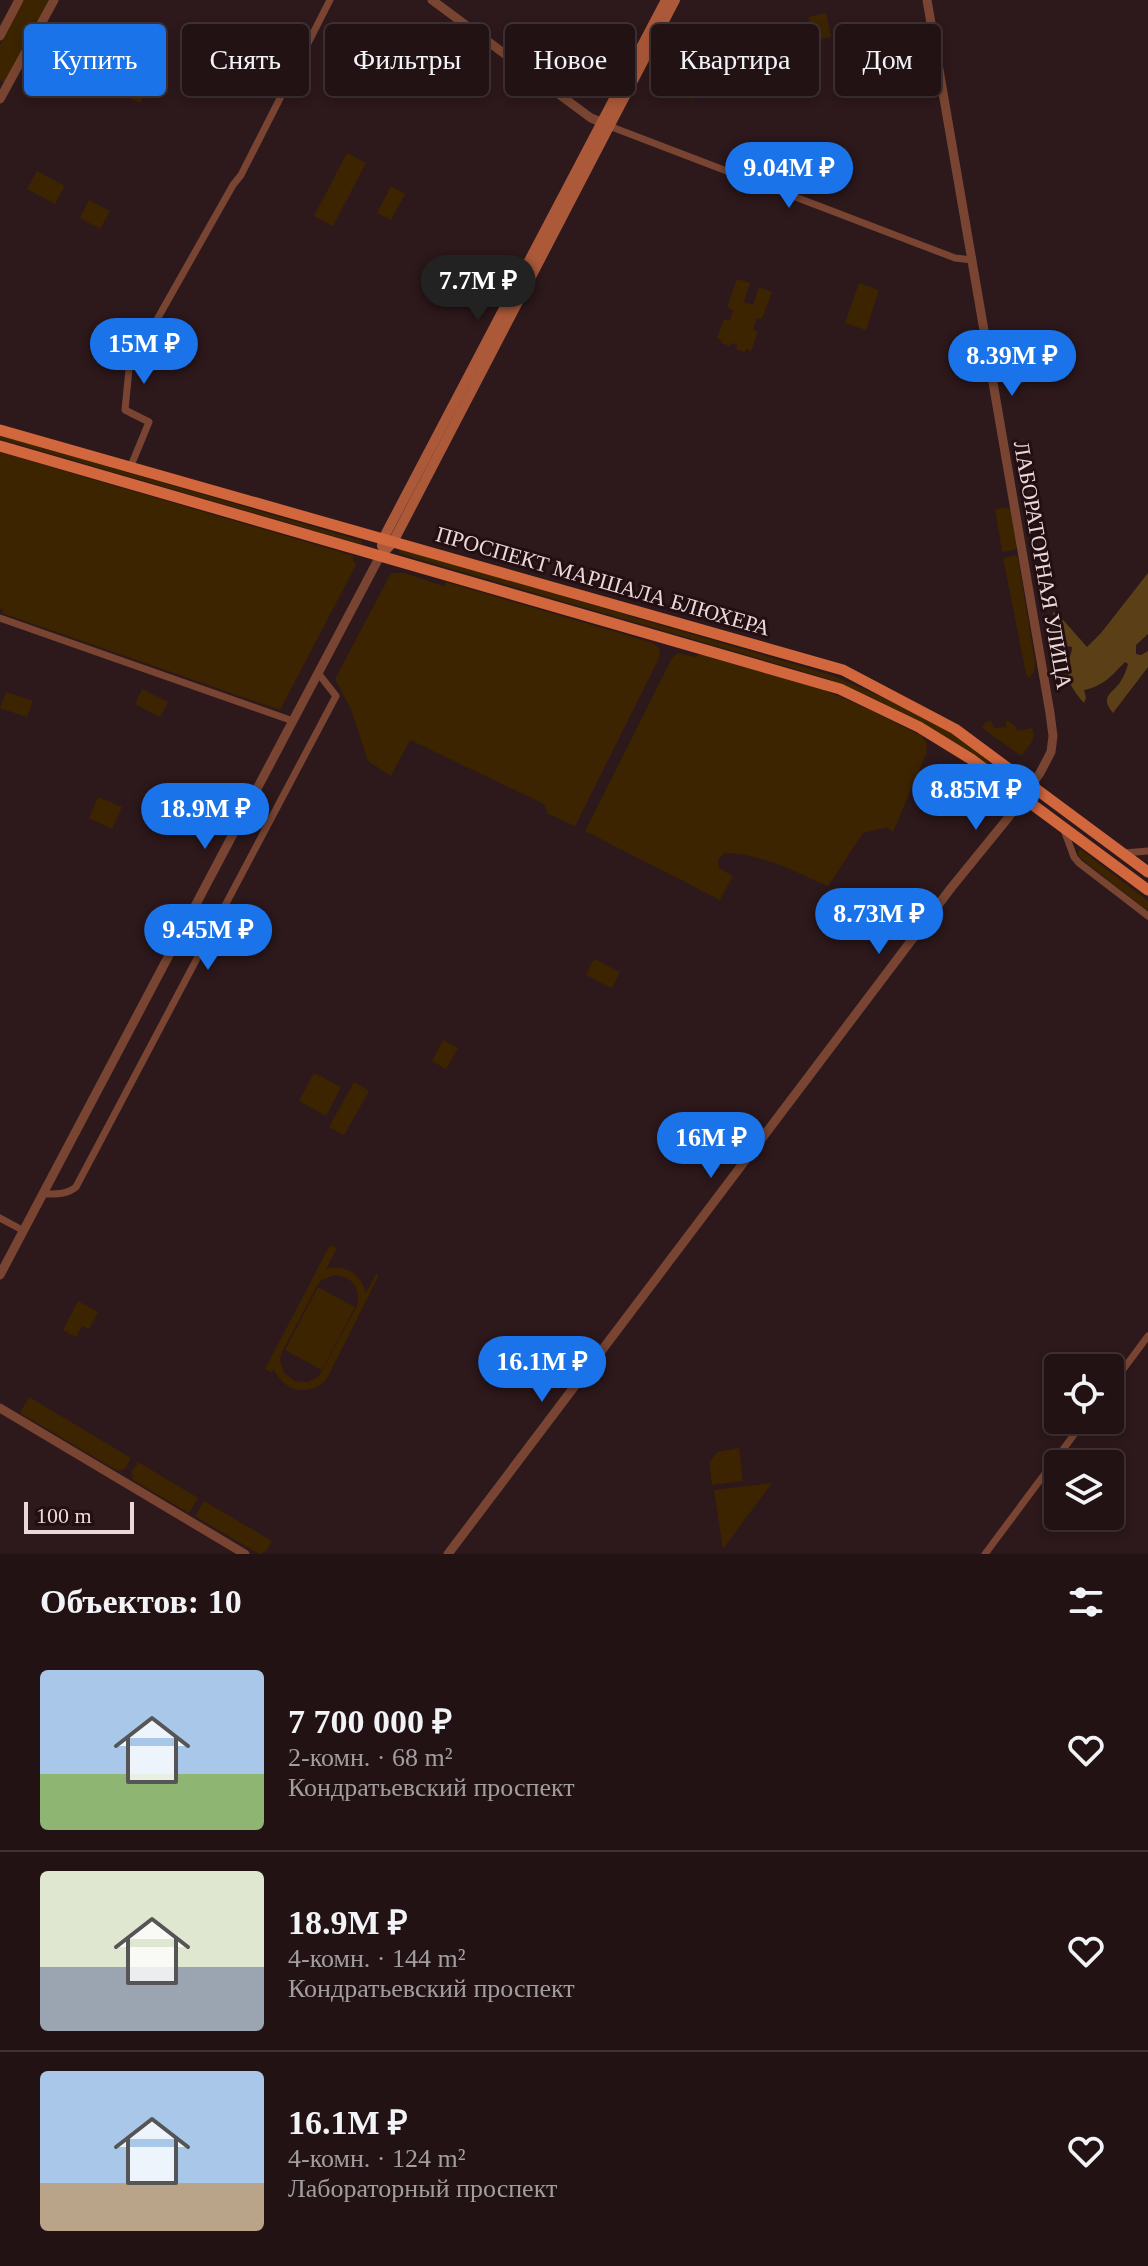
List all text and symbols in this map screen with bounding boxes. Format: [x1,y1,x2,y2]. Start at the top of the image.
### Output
chip: Купить [24,24,166,96]
chip: Снять [182,24,309,96]
chip: Фильтры [325,24,489,96]
chip: Новое [505,24,635,96]
chip: Квартира [651,24,819,96]
chip: Дом [835,24,941,96]
pin: 9.04M ₽ [715,142,863,210]
text: 9.04M ₽ [743,153,835,182]
pin: 7.7M ₽ [413,255,543,323]
text: 7.7M ₽ [439,266,517,295]
pin: 15M ₽ [88,318,200,386]
text: 15M ₽ [108,329,180,358]
pin: 8.39M ₽ [938,330,1086,398]
text: 8.39M ₽ [966,341,1058,370]
street label: ЛАБОРАТОРНАЯ УЛИЦА [1009,439,1077,691]
street label: ПРОСПЕКТ МАРШАЛА БЛЮХЕРА [433,521,773,641]
pin: 8.85M ₽ [902,764,1050,832]
text: 8.85M ₽ [930,775,1022,804]
pin: 18.9M ₽ [131,783,279,851]
text: 18.9M ₽ [159,794,251,823]
pin: 8.73M ₽ [805,888,953,956]
text: 8.73M ₽ [833,899,925,928]
pin: 9.45M ₽ [134,904,282,972]
text: 9.45M ₽ [162,915,254,944]
pin: 16M ₽ [655,1112,767,1180]
text: 16M ₽ [675,1123,747,1152]
pin: 16.1M ₽ [468,1336,616,1404]
text: 16.1M ₽ [496,1347,588,1376]
map controls [1044,1354,1124,1530]
button: locate [1044,1354,1124,1434]
button: layers [1044,1450,1124,1530]
scale bar [24,1498,134,1534]
text: 100 m [36,1503,92,1528]
icon: filters [1064,1580,1108,1624]
text: Объектов: 10 [40,1583,242,1620]
icon: home [104,1702,200,1798]
text: 7 700 000 ₽ [288,1703,452,1740]
icon: heart [1064,1728,1108,1772]
text: 2-комн. · 68 m² [288,1743,453,1772]
text: Кондратьевский проспект [288,1773,575,1802]
icon: home [104,1903,200,1999]
text: 18.9M ₽ [288,1904,408,1941]
icon: heart [1064,1929,1108,1973]
text: 4-комн. · 144 m² [288,1944,466,1973]
text: Кондратьевский проспект [288,1974,575,2003]
icon: home [104,2103,200,2199]
text: 16.1M ₽ [288,2104,408,2141]
icon: heart [1064,2129,1108,2173]
text: 4-комн. · 124 m² [288,2144,466,2173]
text: Лабораторный проспект [288,2174,557,2203]

